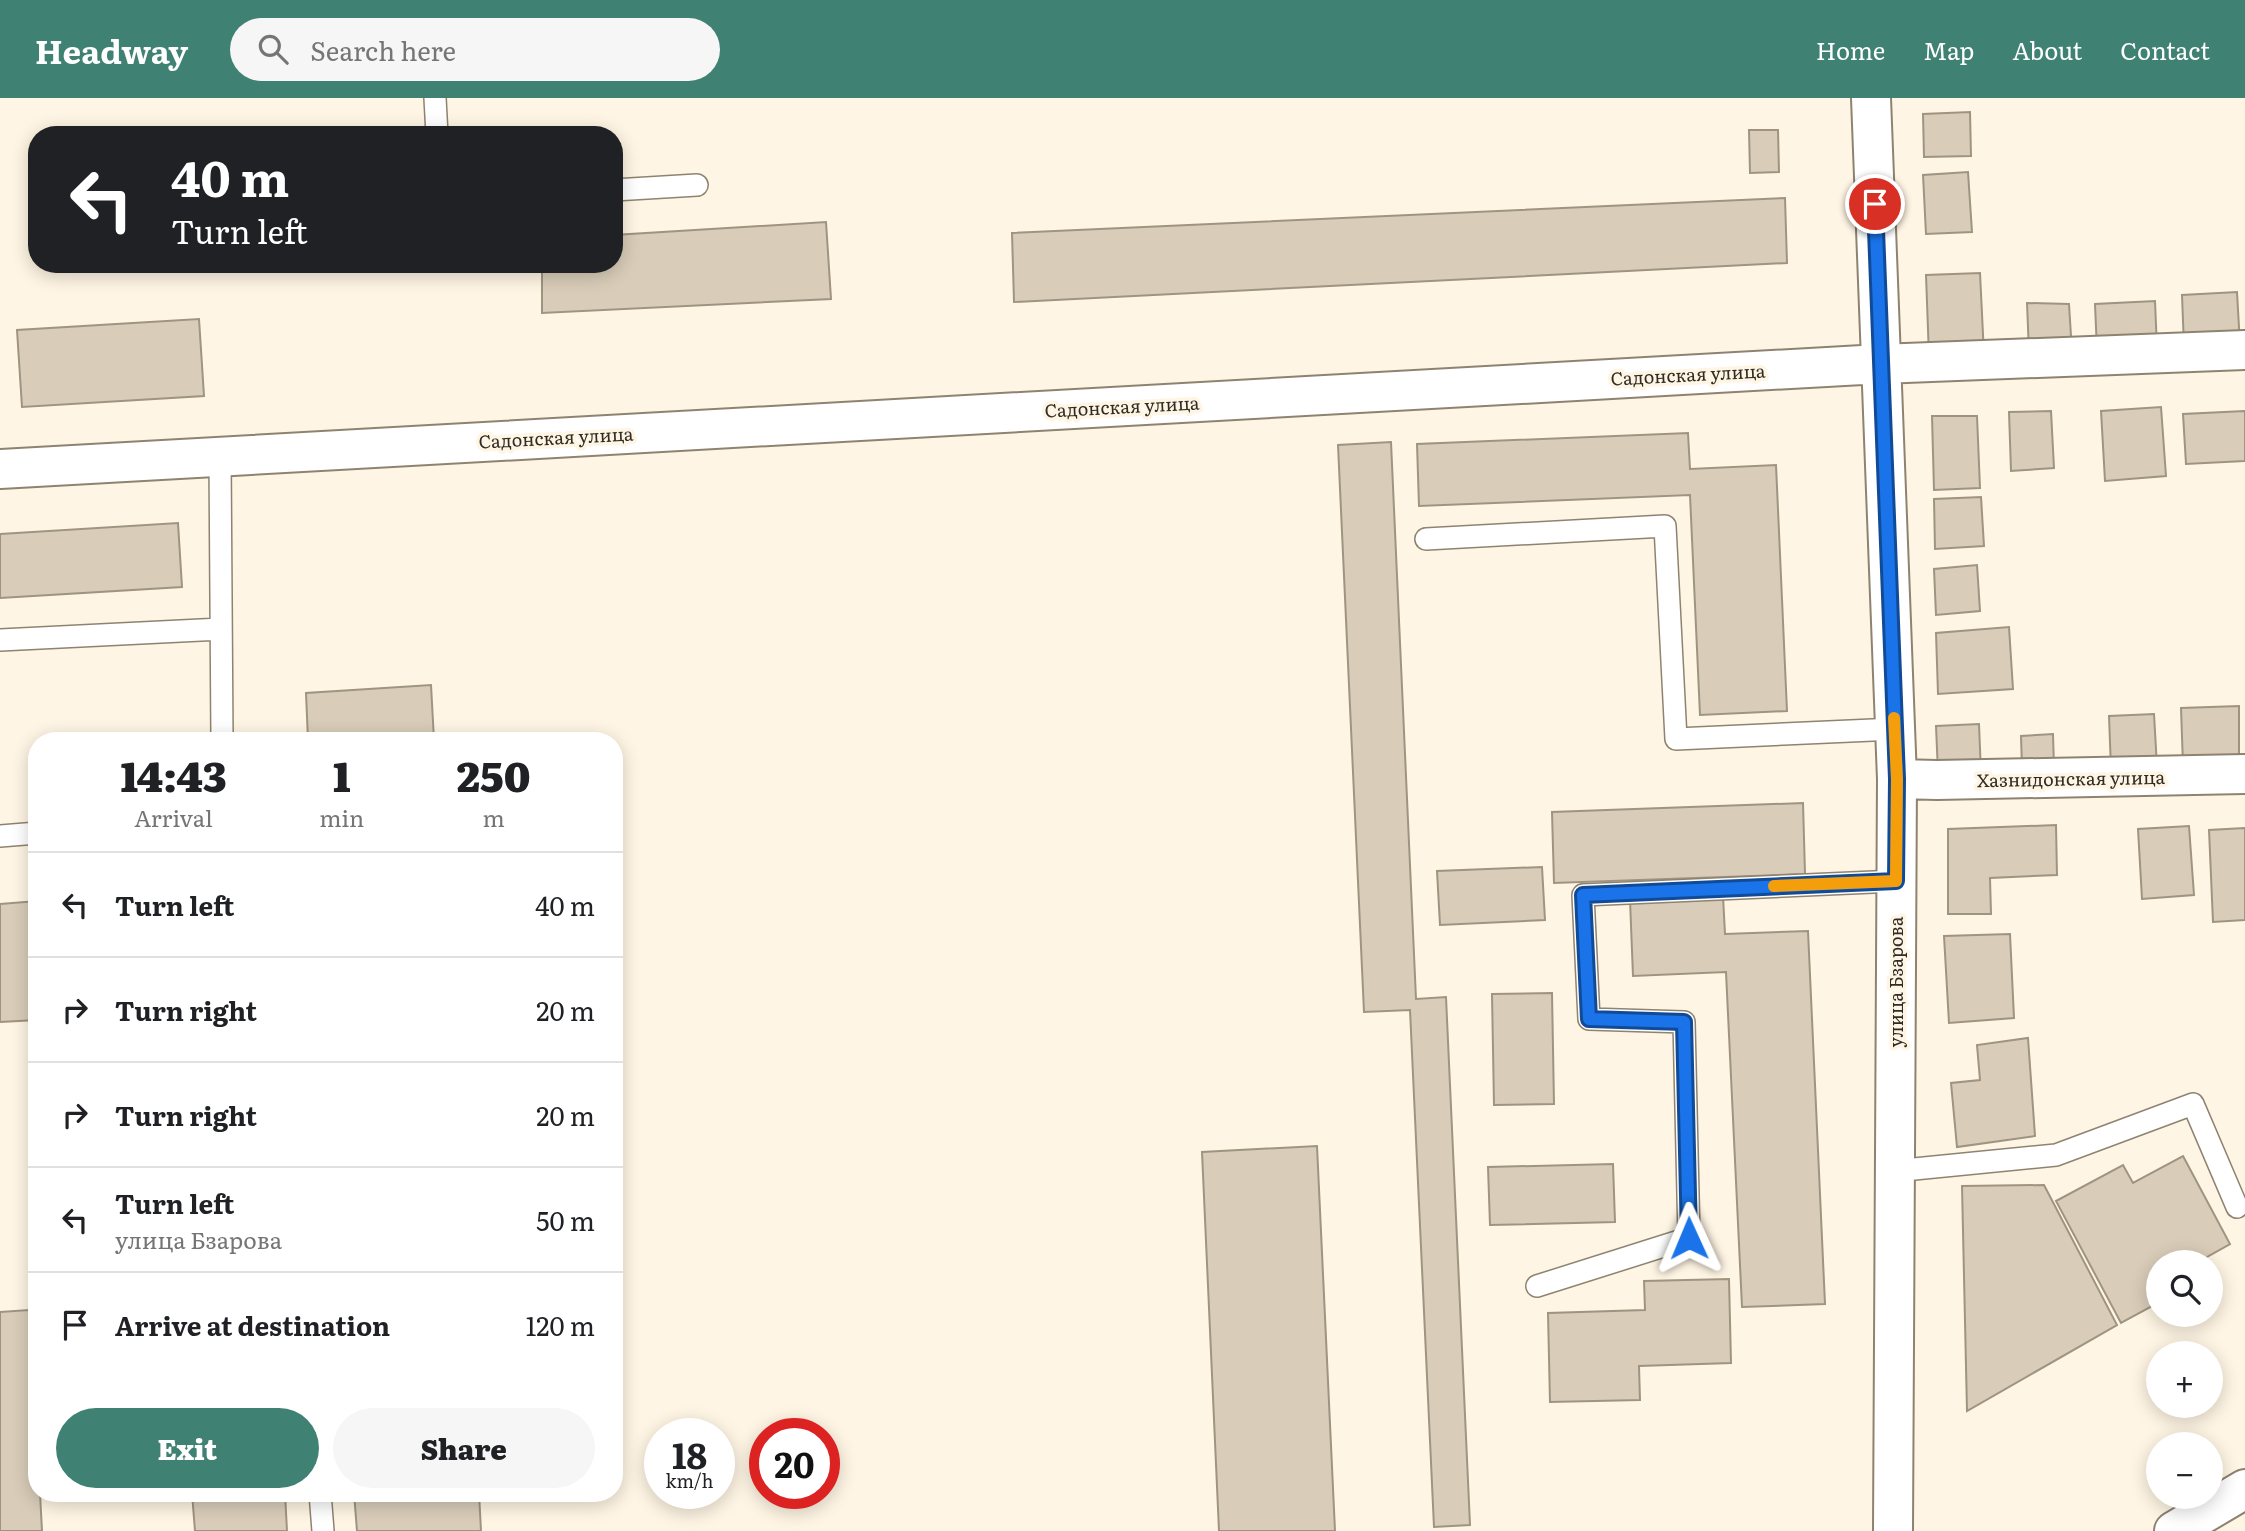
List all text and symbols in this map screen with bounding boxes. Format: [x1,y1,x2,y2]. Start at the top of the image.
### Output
search box [230,18,720,81]
text: Headway [35,25,188,74]
icon: search [254,30,292,68]
text: Search here [310,30,456,69]
text: Home [1816,32,1885,67]
text: Map [1923,32,1974,67]
text: About [2012,32,2082,67]
text: Contact [2120,32,2210,67]
text: 40 m [171,139,289,212]
icon: left [56,154,147,245]
pin [1845,174,1905,234]
icon: arrive [1856,185,1894,223]
text: Turn left [171,206,308,254]
street label: Садонская улица [1610,356,1766,392]
street label: Садонская улица [1044,388,1200,424]
street label: Садонская улица [478,419,634,455]
text: 14:43 [121,743,227,805]
text: 1 [333,743,351,805]
text: 250 [457,743,530,805]
street label: Хазнидонская улица [1977,763,2166,793]
text: Arrival [134,800,213,834]
text: min [319,800,364,834]
text: m [482,800,505,834]
text: Turn left [115,885,234,924]
text: 40 m [535,885,595,924]
icon: left [56,886,94,924]
street label: улица Бзарова [1882,916,1909,1047]
text: Turn right [115,990,257,1029]
text: 20 m [536,990,595,1029]
icon: right [56,991,94,1029]
text: Turn right [115,1095,257,1134]
text: 20 m [536,1095,595,1134]
icon: right [56,1096,94,1134]
text: Turn left [115,1183,234,1222]
text: 50 m [536,1200,595,1239]
icon: left [56,1201,94,1239]
position arrow [1652,1201,1726,1275]
text: улица Бзарова [115,1222,282,1256]
map controls [2146,1250,2223,1509]
button: search [2146,1250,2223,1327]
text: Arrive at destination [115,1305,390,1344]
text: 120 m [526,1305,595,1344]
icon: arrive [56,1306,94,1344]
button: + [2146,1341,2223,1418]
button: Exit [56,1408,319,1488]
button: Share [333,1408,595,1488]
speed limit sign: 20 [749,1418,840,1509]
text: 18 [672,1428,707,1480]
button: − [2146,1432,2223,1509]
text: km/h [666,1467,713,1494]

